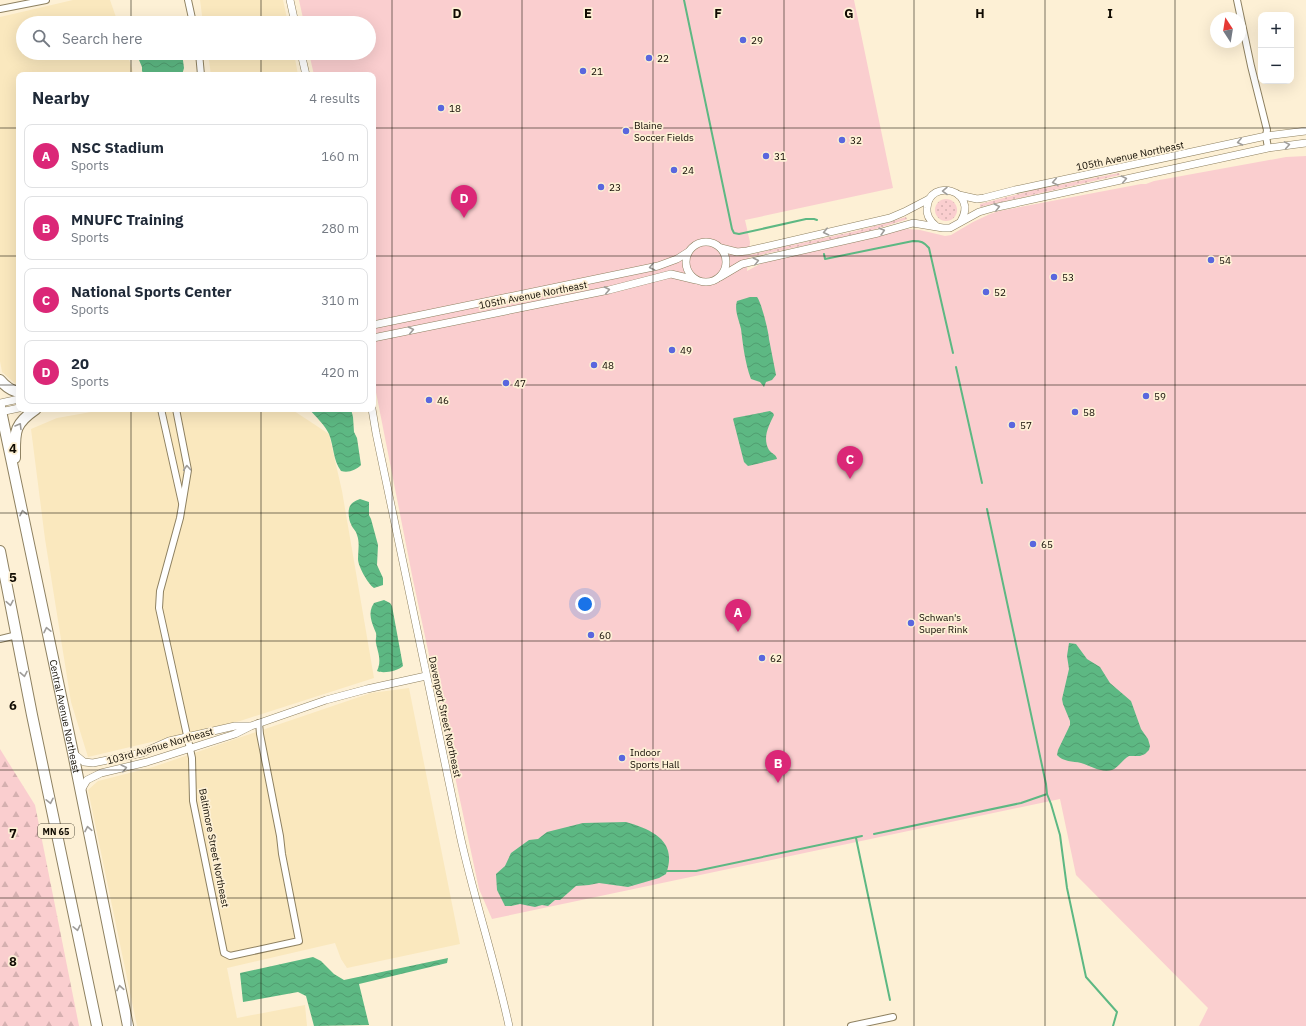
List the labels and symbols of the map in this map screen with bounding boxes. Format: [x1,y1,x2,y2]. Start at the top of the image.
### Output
text: D [452,5,462,22]
text: E [584,5,592,22]
text: F [714,5,722,22]
text: G [844,5,854,22]
text: H [975,5,985,22]
text: I [1107,5,1113,22]
north arrow [1210,12,1246,48]
place label: 29 [751,34,763,47]
marker: 29 [738,35,748,45]
place label: 22 [657,52,669,65]
marker: 22 [644,53,654,63]
place label: 21 [591,65,603,78]
marker: 21 [578,66,588,76]
place label: 18 [449,102,461,115]
marker: 18 [436,103,446,113]
place label: Blaine Soccer Fields [634,119,694,144]
marker: Blaine Soccer Fields [621,126,631,136]
place label: 32 [850,134,862,147]
marker: 32 [837,135,847,145]
one-way arrow [1237,137,1243,146]
street label: 105th Avenue Northeast [1075,138,1186,174]
one-way arrow [1284,141,1290,150]
place label: 31 [774,150,786,163]
marker: 31 [761,151,771,161]
place label: 24 [682,164,694,177]
marker: 24 [669,165,679,175]
one-way arrow [1121,176,1127,184]
one-way arrow [1052,177,1058,185]
place label: 23 [609,181,621,194]
marker: 23 [596,182,606,192]
pin: D [451,185,477,218]
one-way arrow [942,187,948,195]
one-way arrow [993,203,1000,212]
one-way arrow [822,227,829,236]
one-way arrow [879,227,886,236]
place label: 54 [1219,254,1231,267]
marker: 54 [1206,255,1216,265]
one-way arrow [752,257,759,266]
one-way arrow [649,262,656,270]
place label: 53 [1062,271,1074,284]
marker: 53 [1049,272,1059,282]
street label: 105th Avenue Northeast [478,278,589,312]
place label: 52 [994,286,1006,299]
one-way arrow [604,287,610,295]
marker: 52 [981,287,991,297]
one-way arrow [408,326,414,334]
place label: 49 [680,344,692,357]
marker: 49 [667,345,677,355]
place label: 48 [602,359,614,372]
marker: 48 [589,360,599,370]
place label: 47 [514,377,526,390]
marker: 47 [501,378,511,388]
place label: 59 [1154,390,1166,403]
marker: 59 [1141,391,1151,401]
place label: 46 [437,394,449,407]
marker: 46 [424,395,434,405]
place label: 58 [1083,406,1095,419]
marker: 58 [1070,407,1080,417]
place label: 57 [1020,419,1032,432]
marker: 57 [1007,420,1017,430]
one-way arrow [15,423,22,430]
text: 4 [9,440,17,457]
pin: C [837,446,863,479]
one-way arrow [182,465,191,471]
one-way arrow [19,510,27,516]
place label: 65 [1041,538,1053,551]
marker: 65 [1028,539,1038,549]
text: 5 [9,569,17,586]
your location [575,594,595,614]
pin: A [725,599,751,632]
one-way arrow [6,600,14,606]
place label: Schwan's Super Rink [919,611,968,636]
marker: Schwan's Super Rink [906,618,916,628]
one-way arrow [43,627,52,633]
place label: 60 [599,629,611,642]
marker: 60 [586,630,596,640]
place label: 62 [770,652,782,665]
marker: 62 [757,653,767,663]
street label: Davenport Street Northeast [426,655,464,779]
street label: Central Avenue Northeast [47,658,83,775]
one-way arrow [19,670,28,677]
text: 6 [9,697,17,714]
street label: 103rd Avenue Northeast [105,724,215,767]
place label: Indoor Sports Hall [630,746,680,771]
pin: B [765,750,791,783]
marker: Indoor Sports Hall [617,753,627,763]
one-way arrow [121,764,128,773]
street label: Baltimore Street Northeast [196,787,232,909]
one-way arrow [45,798,54,804]
road number: MN 65 [38,824,74,838]
text: 7 [9,825,17,842]
one-way arrow [84,826,93,832]
one-way arrow [72,925,80,931]
text: 8 [9,953,17,970]
one-way arrow [116,985,125,991]

